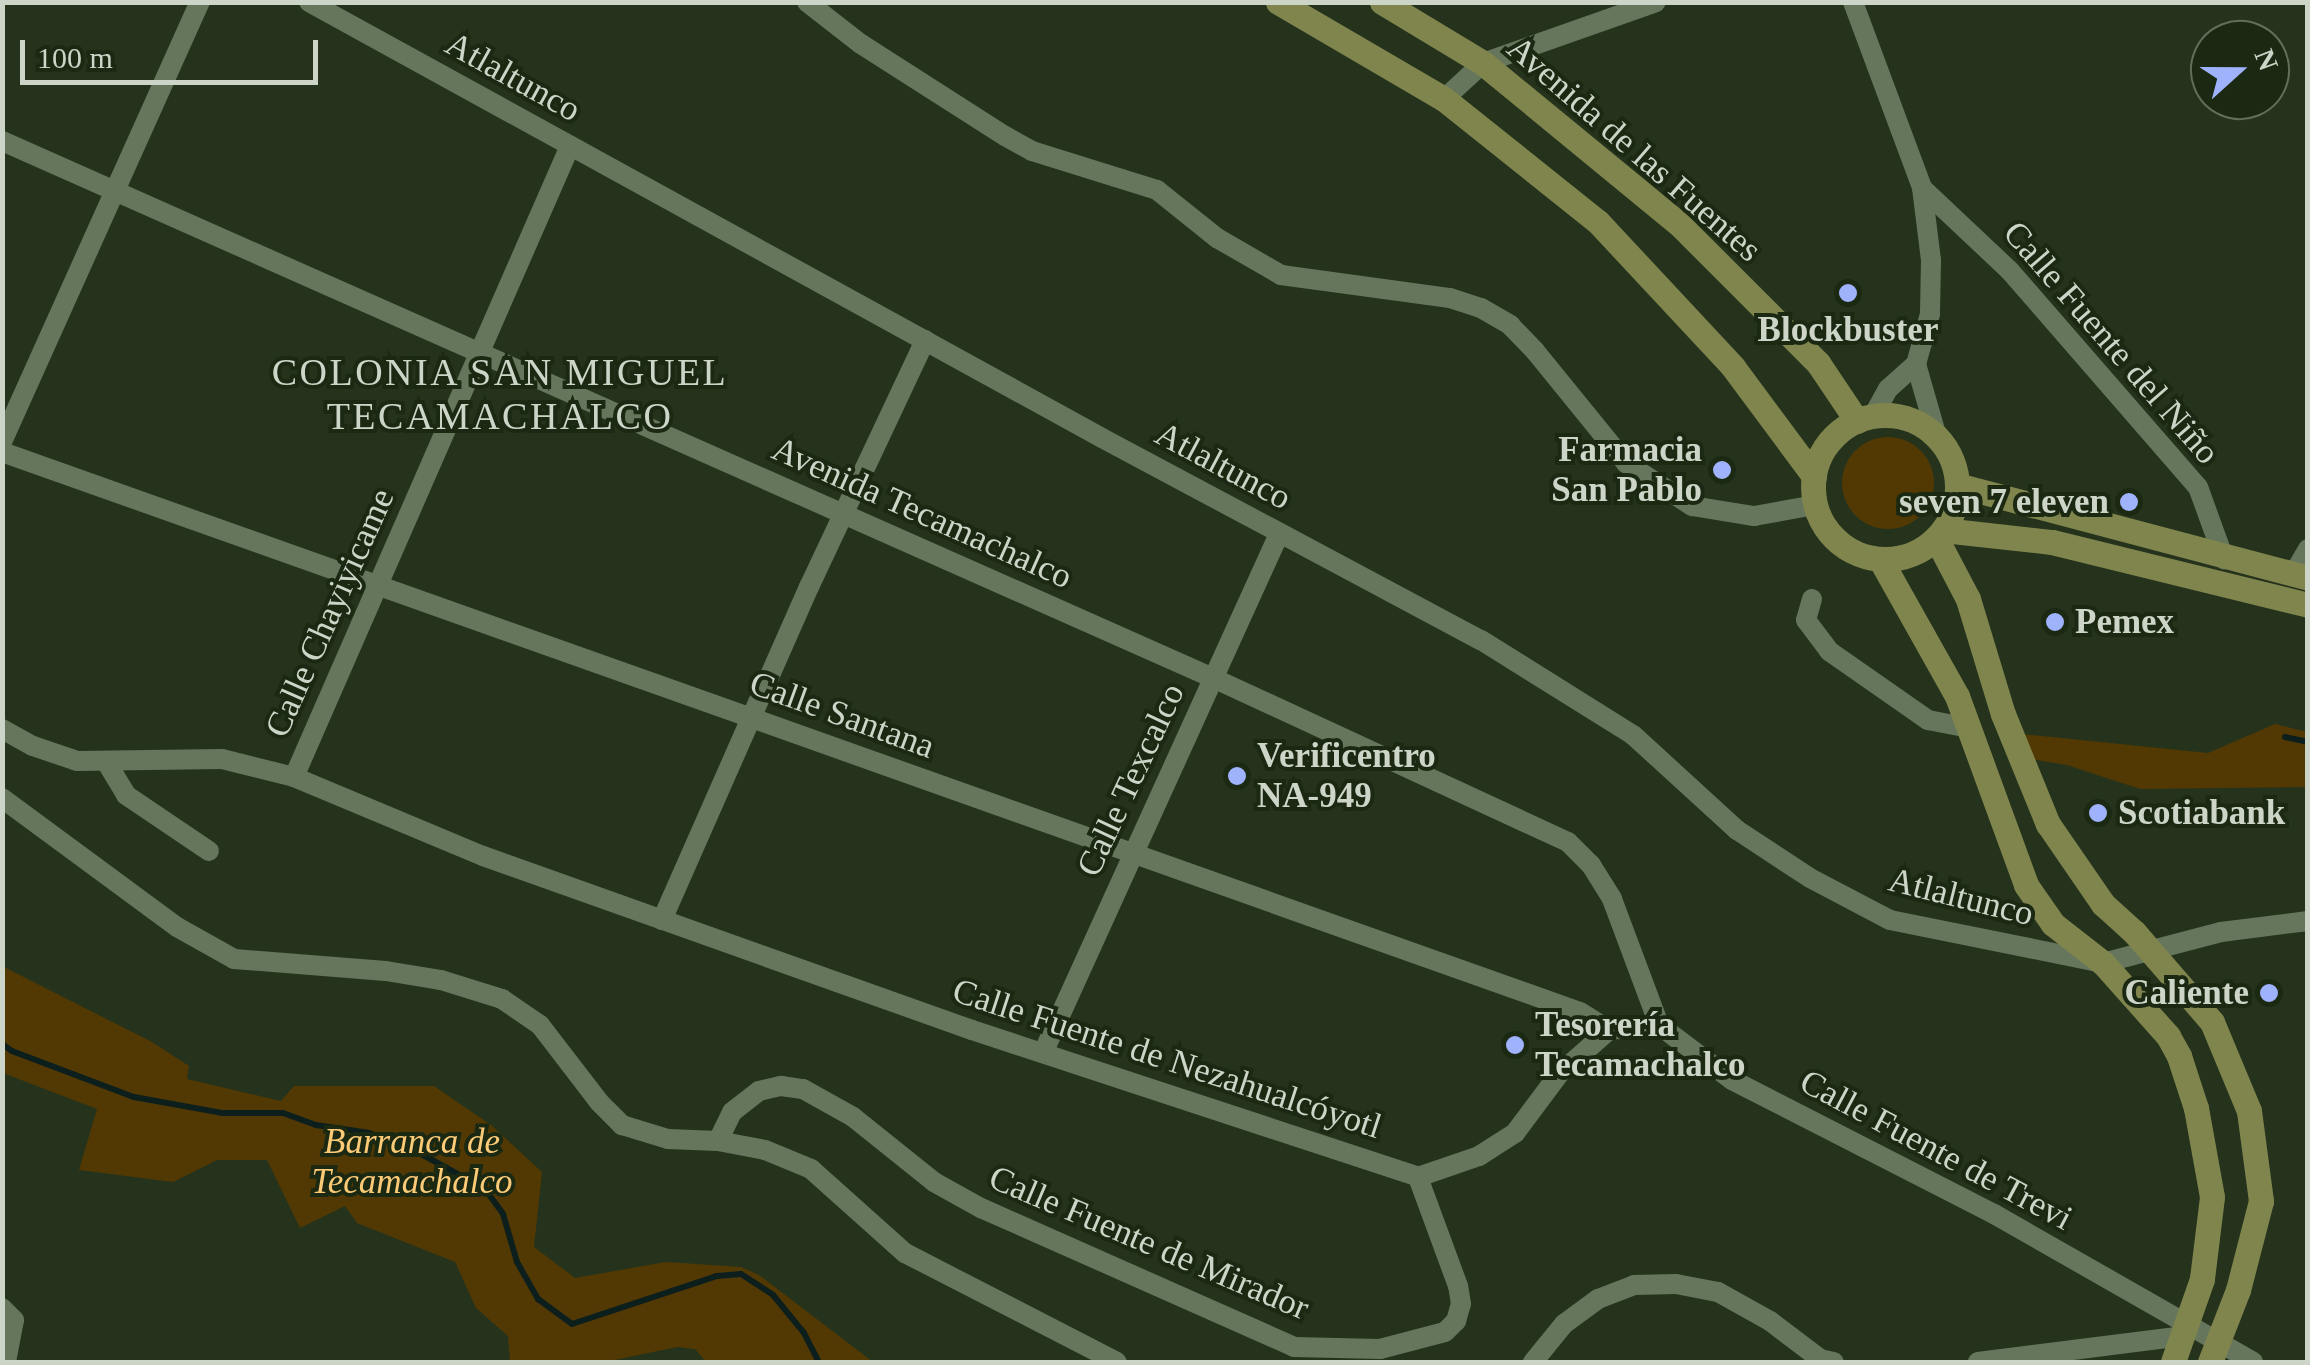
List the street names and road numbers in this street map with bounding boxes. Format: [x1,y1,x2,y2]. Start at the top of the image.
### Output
street label: Atlaltunco [438,23,588,131]
street label: Avenida de las Fuentes [1498,27,1770,271]
street label: Calle Fuente del Niño [1994,213,2228,473]
street label: Atlaltunco [1148,413,1298,519]
street label: Avenida Tecamachalco [765,428,1079,598]
street label: Calle Chayiyicame [256,482,404,744]
street label: Calle Santana [744,662,940,768]
street label: Calle Texcalco [1068,677,1194,883]
street label: Atlaltunco [1884,859,2038,935]
street label: Calle Fuente de Nezahualcóyotl [947,970,1387,1148]
street label: Calle Fuente de Trevi [1792,1060,2080,1240]
street label: Calle Fuente de Mirador [983,1157,1315,1329]

